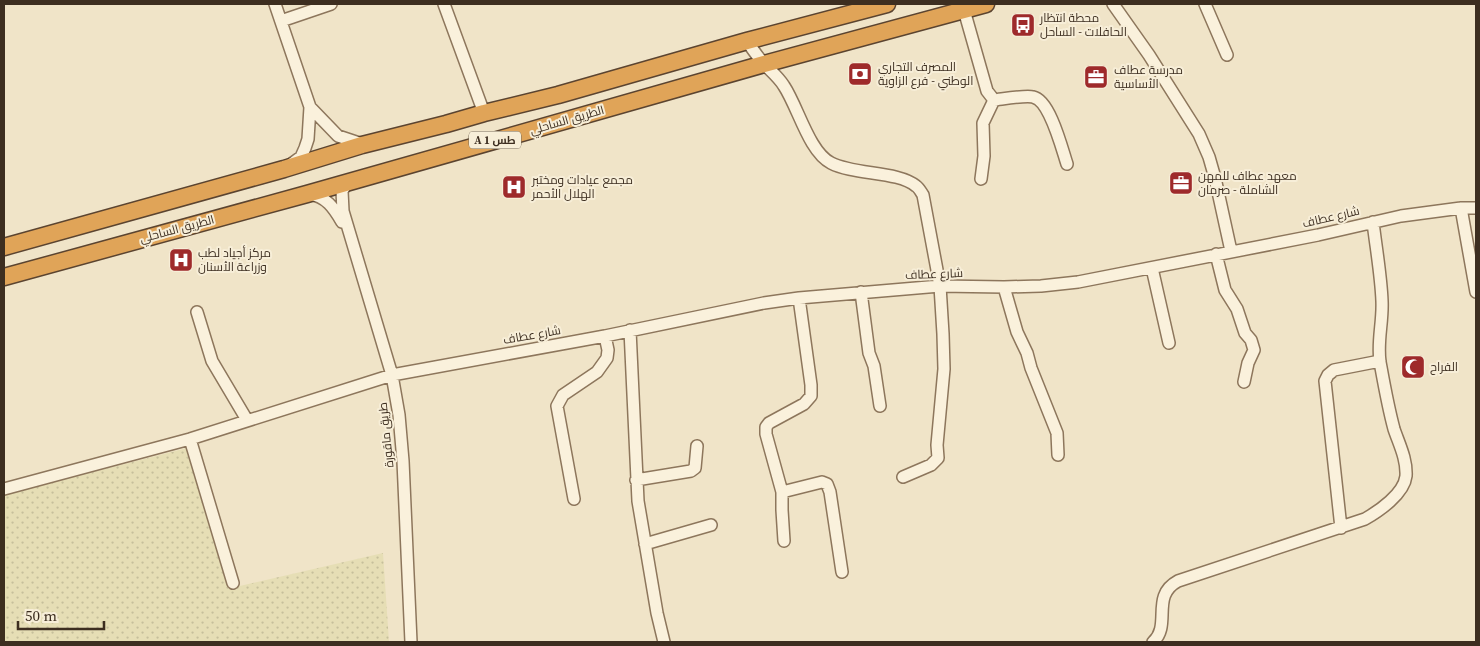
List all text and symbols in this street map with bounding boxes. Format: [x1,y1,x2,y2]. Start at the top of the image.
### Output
place label: محطة انتظار الحافلات - الساحل [1039,10,1127,40]
bus stop icon: محطة انتظار الحافلات - الساحل [1010,12,1036,38]
place label: المصرف التجاري الوطني - فرع الزاوية [878,59,973,91]
bank icon: المصرف التجاري الوطني - فرع الزاوية [847,61,873,87]
place label: مدرسة عطاف الأساسية [1114,62,1183,92]
office icon: مدرسة عطاف الأساسية [1083,64,1109,90]
street label: الطريق الساحلي [528,102,607,140]
road number: A 1 طس [469,132,521,148]
place label: معهد عطاف للمهن الشاملة - صرمان [1198,168,1297,198]
office icon: معهد عطاف للمهن الشاملة - صرمان [1168,170,1194,196]
place label: مجمع عيادات ومختبر الهلال الأحمر [531,172,633,202]
hospital icon: مجمع عيادات ومختبر الهلال الأحمر [501,174,527,200]
street label: شارع عطاف [1301,203,1361,231]
street label: الطريق الساحلي [138,211,217,249]
place label: مركز أجياد لطب وزراعة الأسنان [198,245,271,275]
hospital icon: مركز أجياد لطب وزراعة الأسنان [168,247,194,273]
street label: شارع عطاف [905,265,963,283]
street label: شارع عطاف [502,322,562,348]
mosque icon: الفراح [1400,354,1426,380]
place label: الفراح [1430,359,1458,375]
street label: طريق ماقورة [375,401,397,469]
scale bar [18,598,104,630]
text: 50 m [25,605,57,626]

